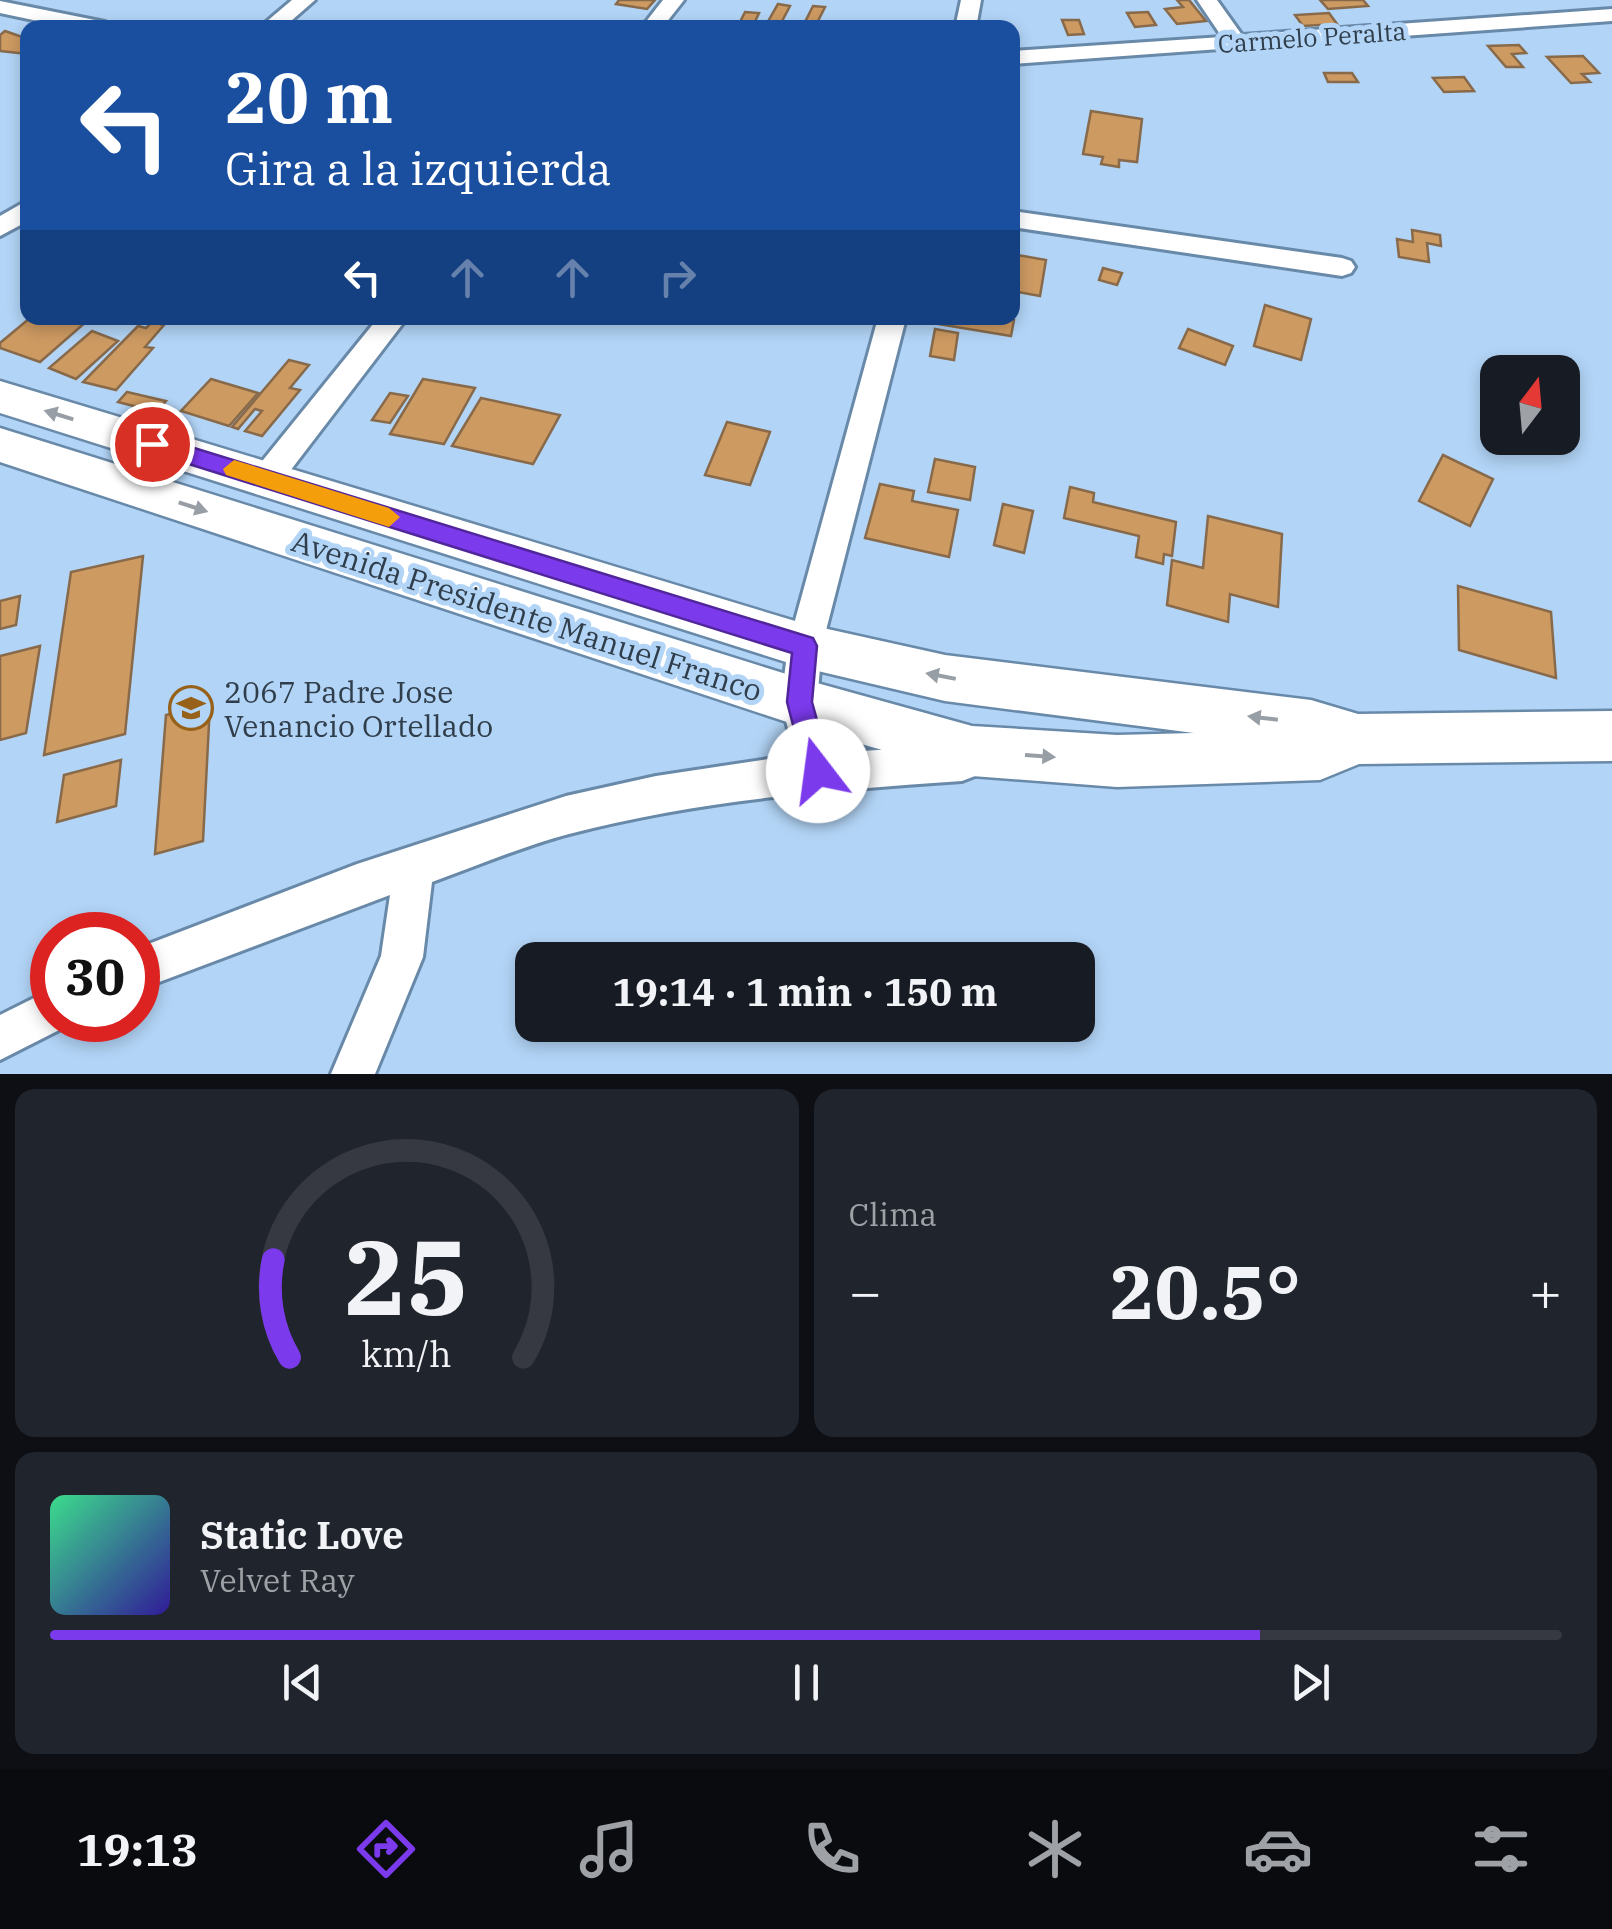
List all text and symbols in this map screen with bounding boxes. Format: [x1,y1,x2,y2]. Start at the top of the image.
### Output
street label: Carmelo Peralta [1217,14,1407,60]
text: 20 m [225,51,393,142]
icon: left [60,60,190,190]
text: Gira a la izquierda [225,139,612,197]
icon: left [335,250,390,305]
icon: ahead [440,250,495,305]
icon: ahead [545,250,600,305]
icon: right [650,250,705,305]
north arrow [1480,355,1580,455]
map controls [1480,355,1580,455]
pin [110,402,195,487]
one-way arrow [43,407,74,422]
icon: arrive [125,417,180,472]
one-way arrow [178,500,208,515]
street label: Avenida Presidente Manuel Franco [287,520,767,710]
one-way arrow [925,668,956,684]
place label: 2067 Padre Jose Venancio Ortellado [224,672,493,745]
school or university icon: 2067 Padre Jose Venancio Ortellado [168,685,214,731]
one-way arrow [1247,710,1278,726]
position arrow [766,719,870,823]
one-way arrow [1025,748,1057,764]
speed limit sign: 30 [30,912,160,1042]
text: 19:14 · 1 min · 150 m [612,967,998,1016]
text: Clima [849,1193,937,1235]
text: 25 [344,1208,469,1344]
text: 20.5° [1110,1242,1301,1340]
text: − [849,1256,882,1327]
text: + [1529,1256,1562,1327]
text: km/h [362,1330,452,1377]
text: Static Love [200,1510,404,1559]
text: Velvet Ray [200,1559,355,1601]
icon: previous [275,1655,330,1710]
icon: pause [779,1655,834,1710]
icon: next [1283,1655,1338,1710]
icon: directions [351,1814,421,1884]
icon: music [574,1814,644,1884]
icon: phone [797,1814,867,1884]
icon: climate [1020,1814,1090,1884]
icon: car [1243,1814,1313,1884]
icon: filters [1466,1814,1536,1884]
text: 19:13 [76,1820,198,1878]

